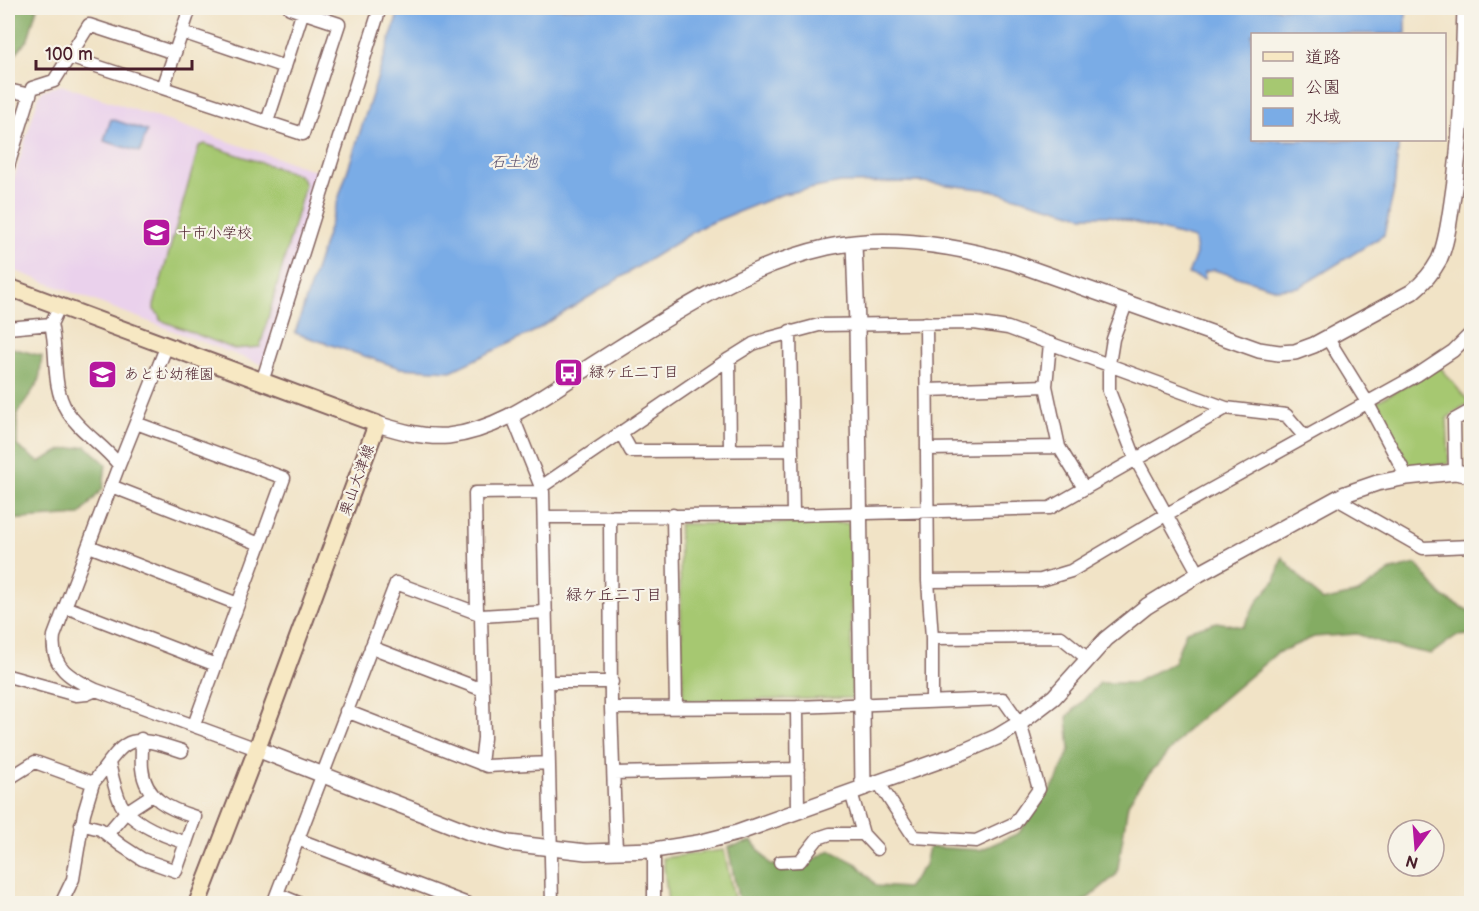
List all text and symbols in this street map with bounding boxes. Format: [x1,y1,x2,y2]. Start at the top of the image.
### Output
scale bar [36,33,192,71]
legend [1251,33,1446,141]
text: 100 m [45,44,93,65]
text: 道路 [1305,47,1341,68]
text: 公園 [1305,77,1341,98]
text: 水域 [1305,107,1341,128]
water label: 石土池 [490,153,539,172]
school or university icon: 十市小学校 [140,217,172,249]
place label: 十市小学校 [177,224,252,243]
bus stop icon: 緑ヶ丘二丁目 [552,356,584,388]
school or university icon: あとむ幼稚園 [87,358,119,390]
place label: 緑ヶ丘二丁目 [589,363,679,382]
place label: あとむ幼稚園 [124,365,214,384]
street label: 栗山大津線 [335,442,379,518]
district label: 緑ケ丘二丁目 [566,586,662,605]
north arrow [1386,818,1446,878]
text: N [1404,850,1421,872]

